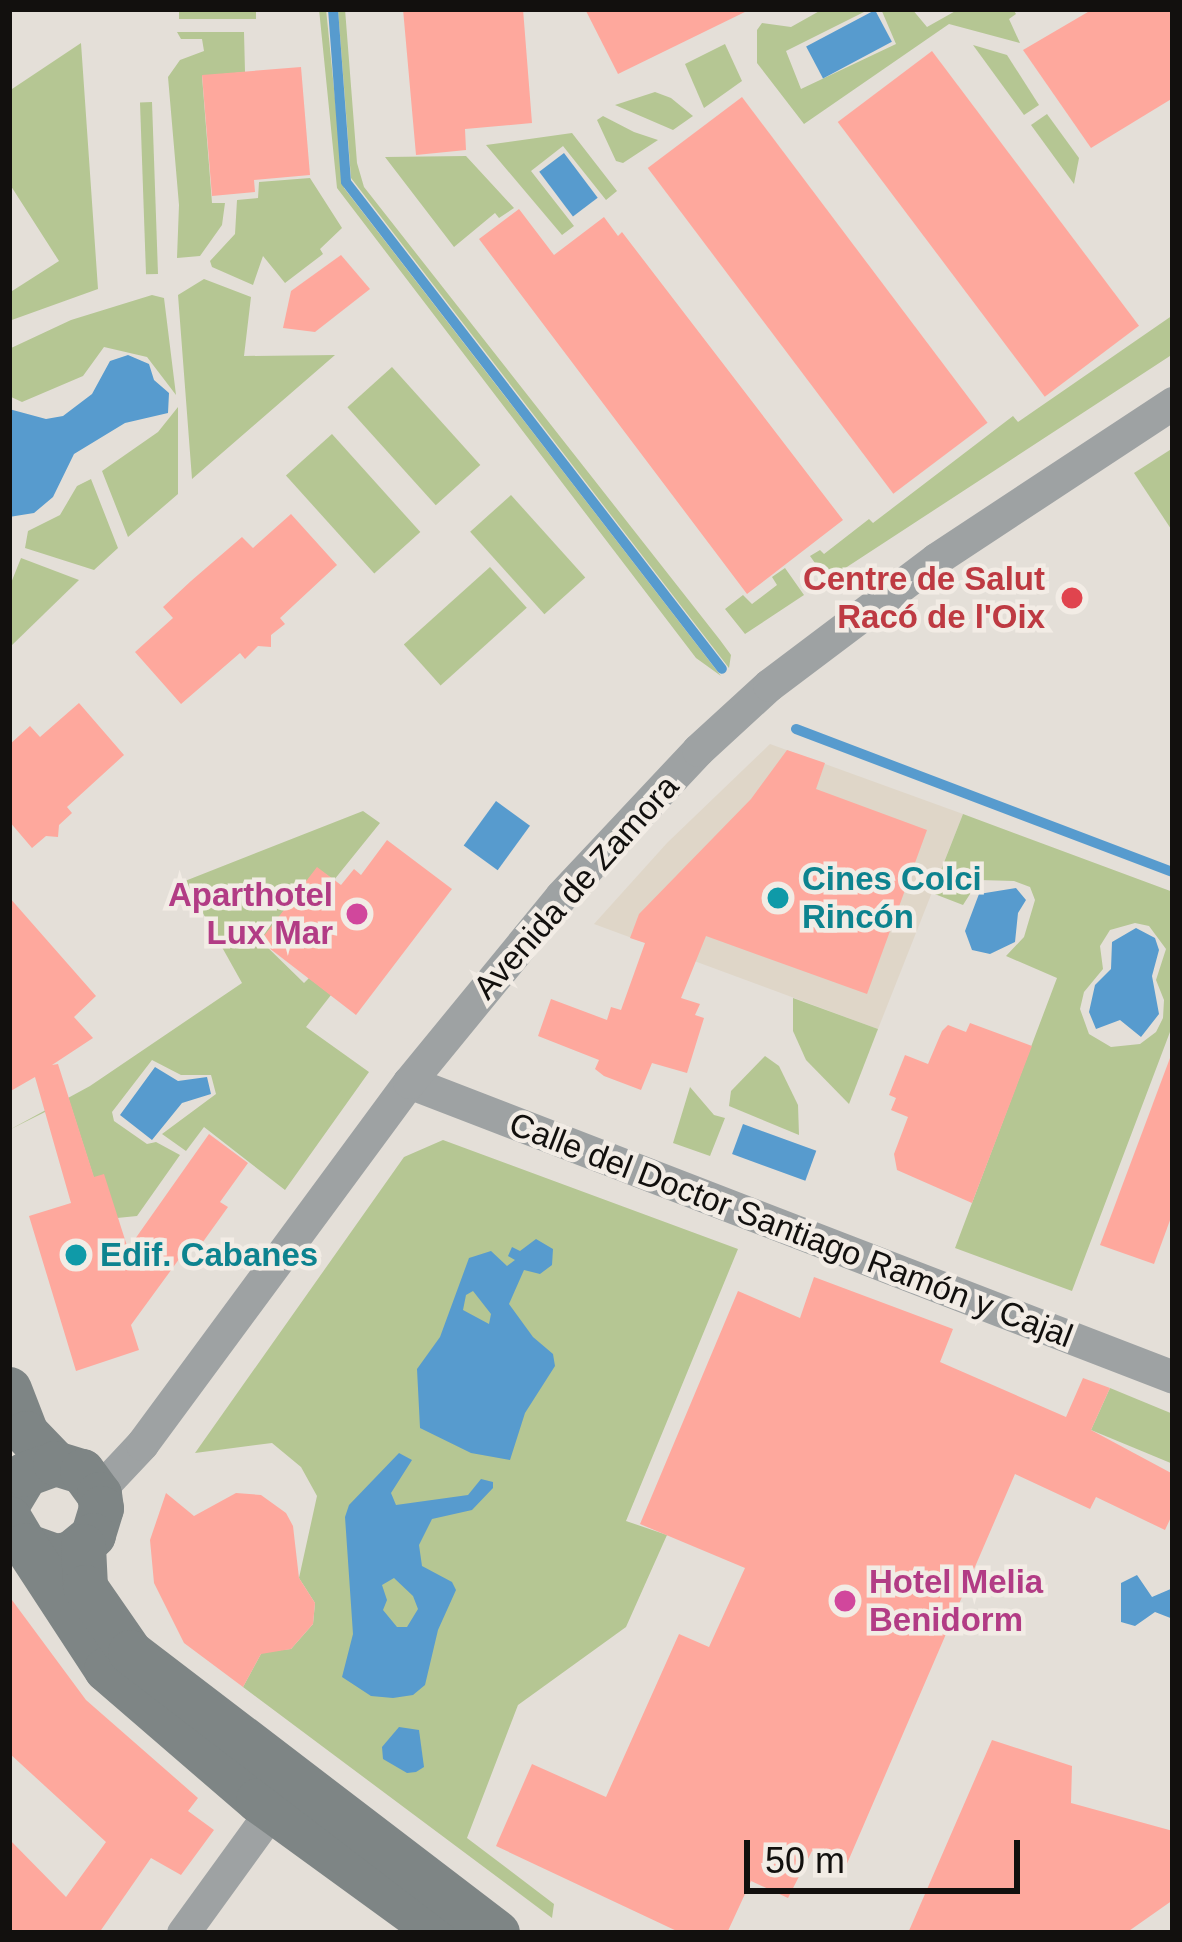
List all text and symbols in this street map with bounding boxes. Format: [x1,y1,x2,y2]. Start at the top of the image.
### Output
place label: Centre de Salut Racó de l'Oix [803,559,1045,637]
marker: Centre de Salut Racó de l'Oix [1056,582,1088,614]
street label: Avenida de Zamora [465,767,687,1007]
place label: Cines Colci Rincón [802,859,982,937]
place label: Aparthotel Lux Mar [168,875,333,953]
marker: Cines Colci Rincón [765,885,791,911]
marker: Aparthotel Lux Mar [344,901,370,927]
street label: Calle del Doctor Santiago Ramón y Cajal [504,1104,1078,1356]
place label: Edif. Cabanes [100,1235,318,1275]
marker: Edif. Cabanes [63,1242,89,1268]
place label: Hotel Melia Benidorm [869,1562,1043,1640]
marker: Hotel Melia Benidorm [832,1588,858,1614]
scale bar [750,1816,1026,1890]
text: 50 m [765,1840,845,1881]

